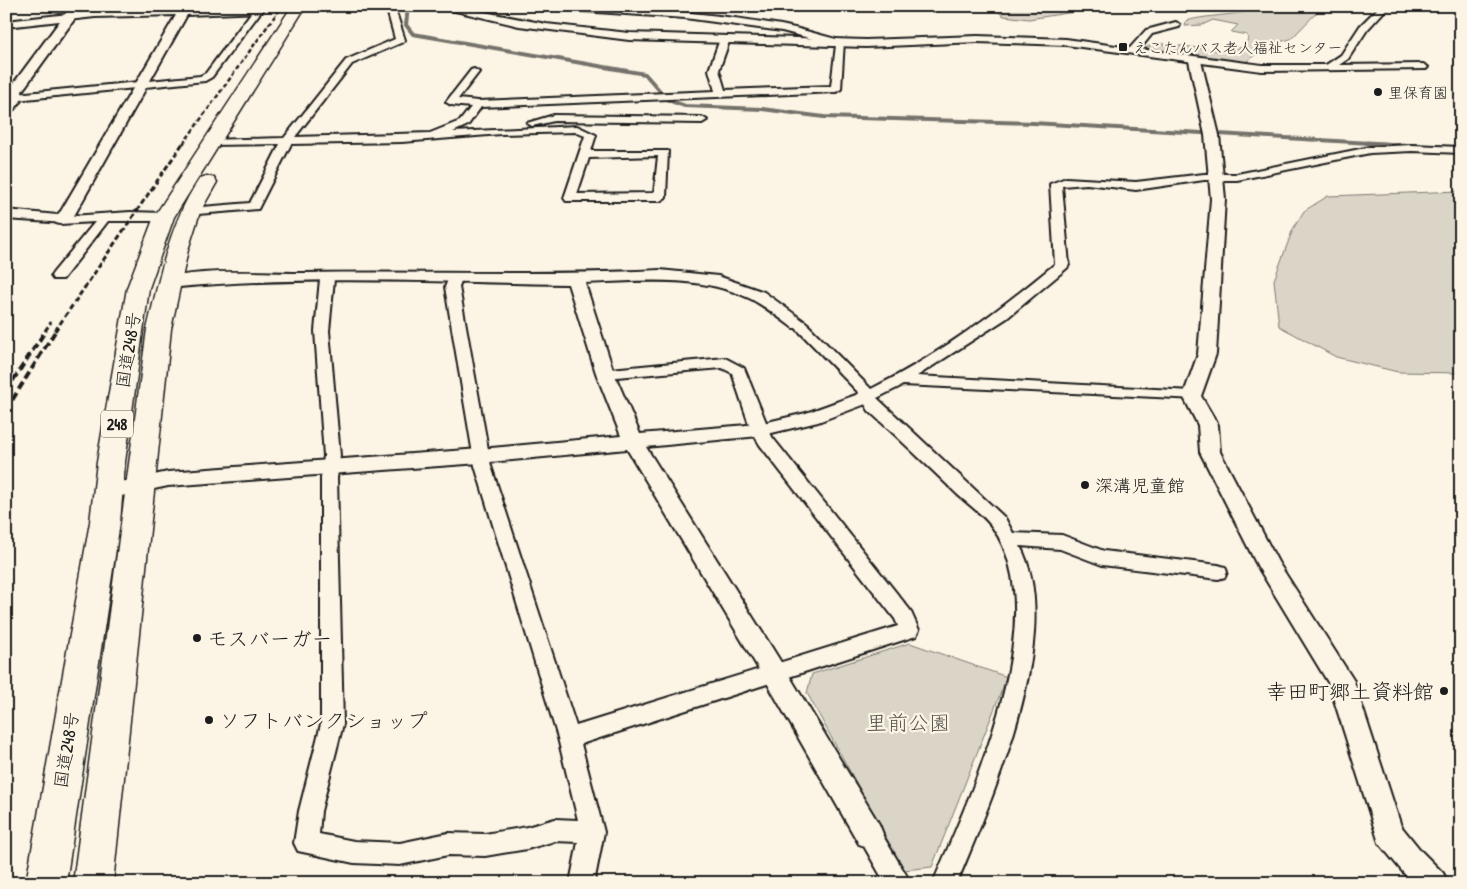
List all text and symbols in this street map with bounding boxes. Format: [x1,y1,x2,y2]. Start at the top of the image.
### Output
place label: えこたんバス老人福祉センター [1133,37,1342,58]
marker: えこたんバス老人福祉センター [1117,41,1129,53]
place label: 里保育園 [1388,82,1448,103]
marker: 里保育園 [1372,86,1384,98]
street label: 国道248号 [110,310,146,390]
road number: 248 [101,410,133,438]
place label: 深溝児童館 [1095,473,1185,498]
marker: 深溝児童館 [1079,479,1091,491]
place label: モスバーガー [207,624,333,653]
marker: モスバーガー [191,632,203,644]
place label: 幸田町郷土資料館 [1266,677,1434,706]
marker: 幸田町郷土資料館 [1438,685,1450,697]
place label: ソフトバンクショップ [219,706,428,735]
park label: 里前公園 [866,708,950,737]
street label: 国道248号 [48,710,84,790]
marker: ソフトバンクショップ [203,714,215,726]

